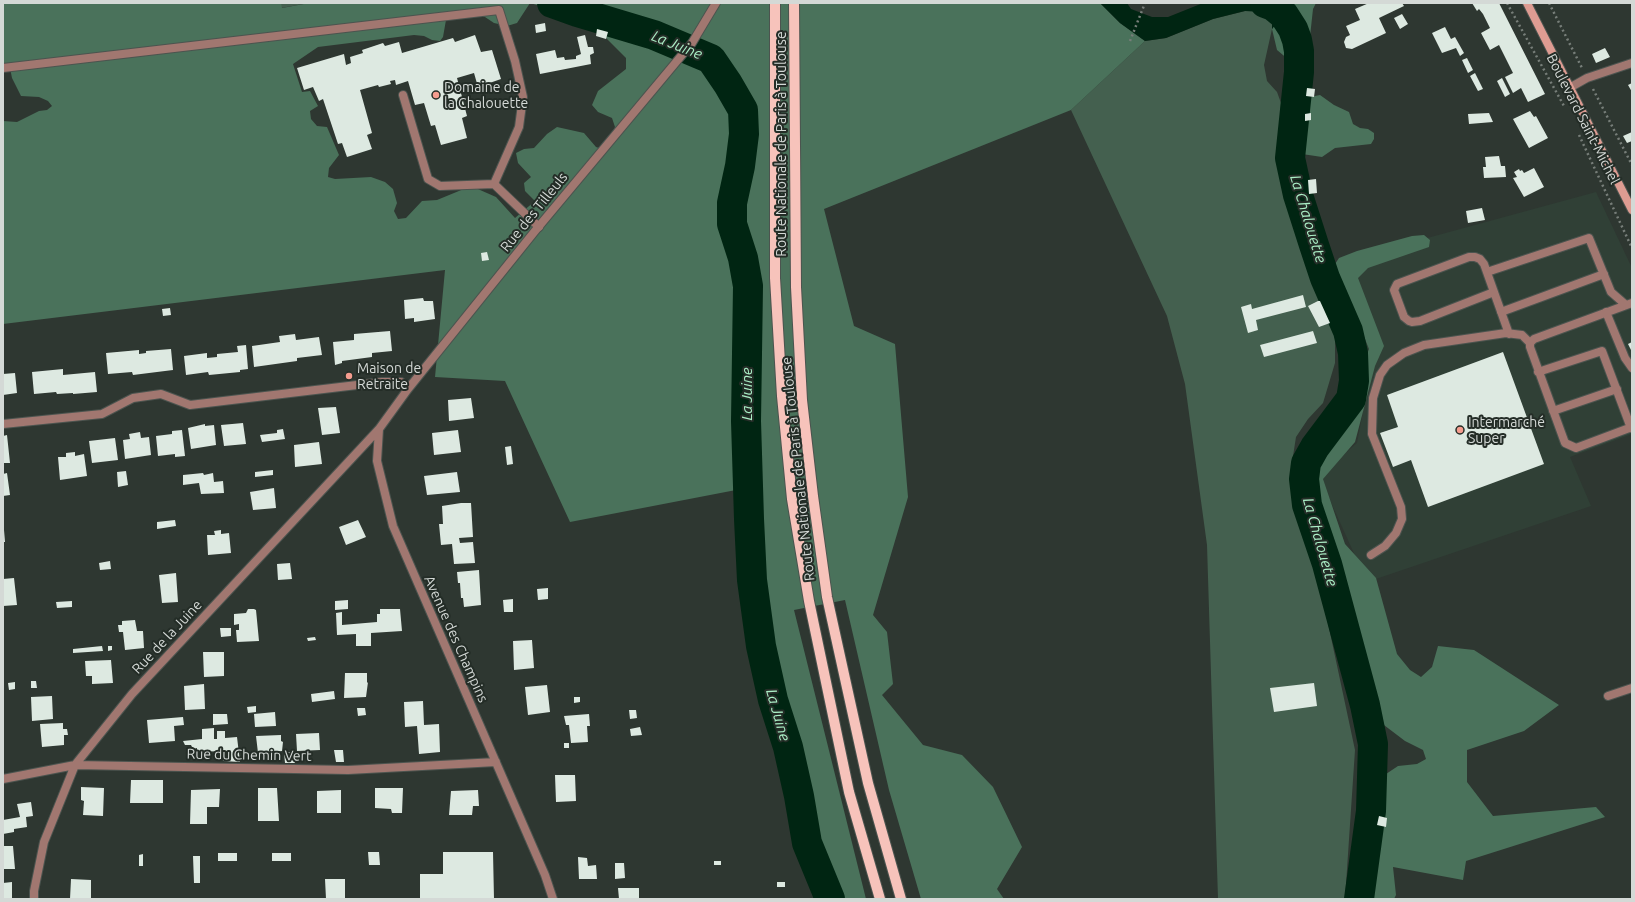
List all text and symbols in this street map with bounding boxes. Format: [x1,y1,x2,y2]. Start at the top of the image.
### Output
water label: La Juine [649,27,705,63]
street label: Route Nationale de Paris à Toulouse [773,31,789,257]
street label: Boulevard Saint-Michel [1543,51,1623,187]
place label: Domaine de la Chalouette [444,79,528,112]
marker: Domaine de la Chalouette [431,90,441,100]
street label: Rue des Tilleuls [497,169,571,255]
water label: La Chalouette [1286,173,1330,265]
street label: Route Nationale de Paris à Toulouse [778,356,818,582]
place label: Maison de Retraite [357,360,421,392]
water label: La Juine [738,367,756,421]
marker: Maison de Retraite [344,371,354,381]
place label: Intermarché Super [1468,414,1545,446]
marker: Intermarché Super [1455,425,1465,435]
water label: La Chalouette [1299,496,1341,588]
street label: Avenue des Champins [420,573,492,705]
street label: Rue de la Juine [129,597,205,677]
water label: La Juine [762,687,794,743]
street label: Rue du Chemin Vert [186,746,312,764]

